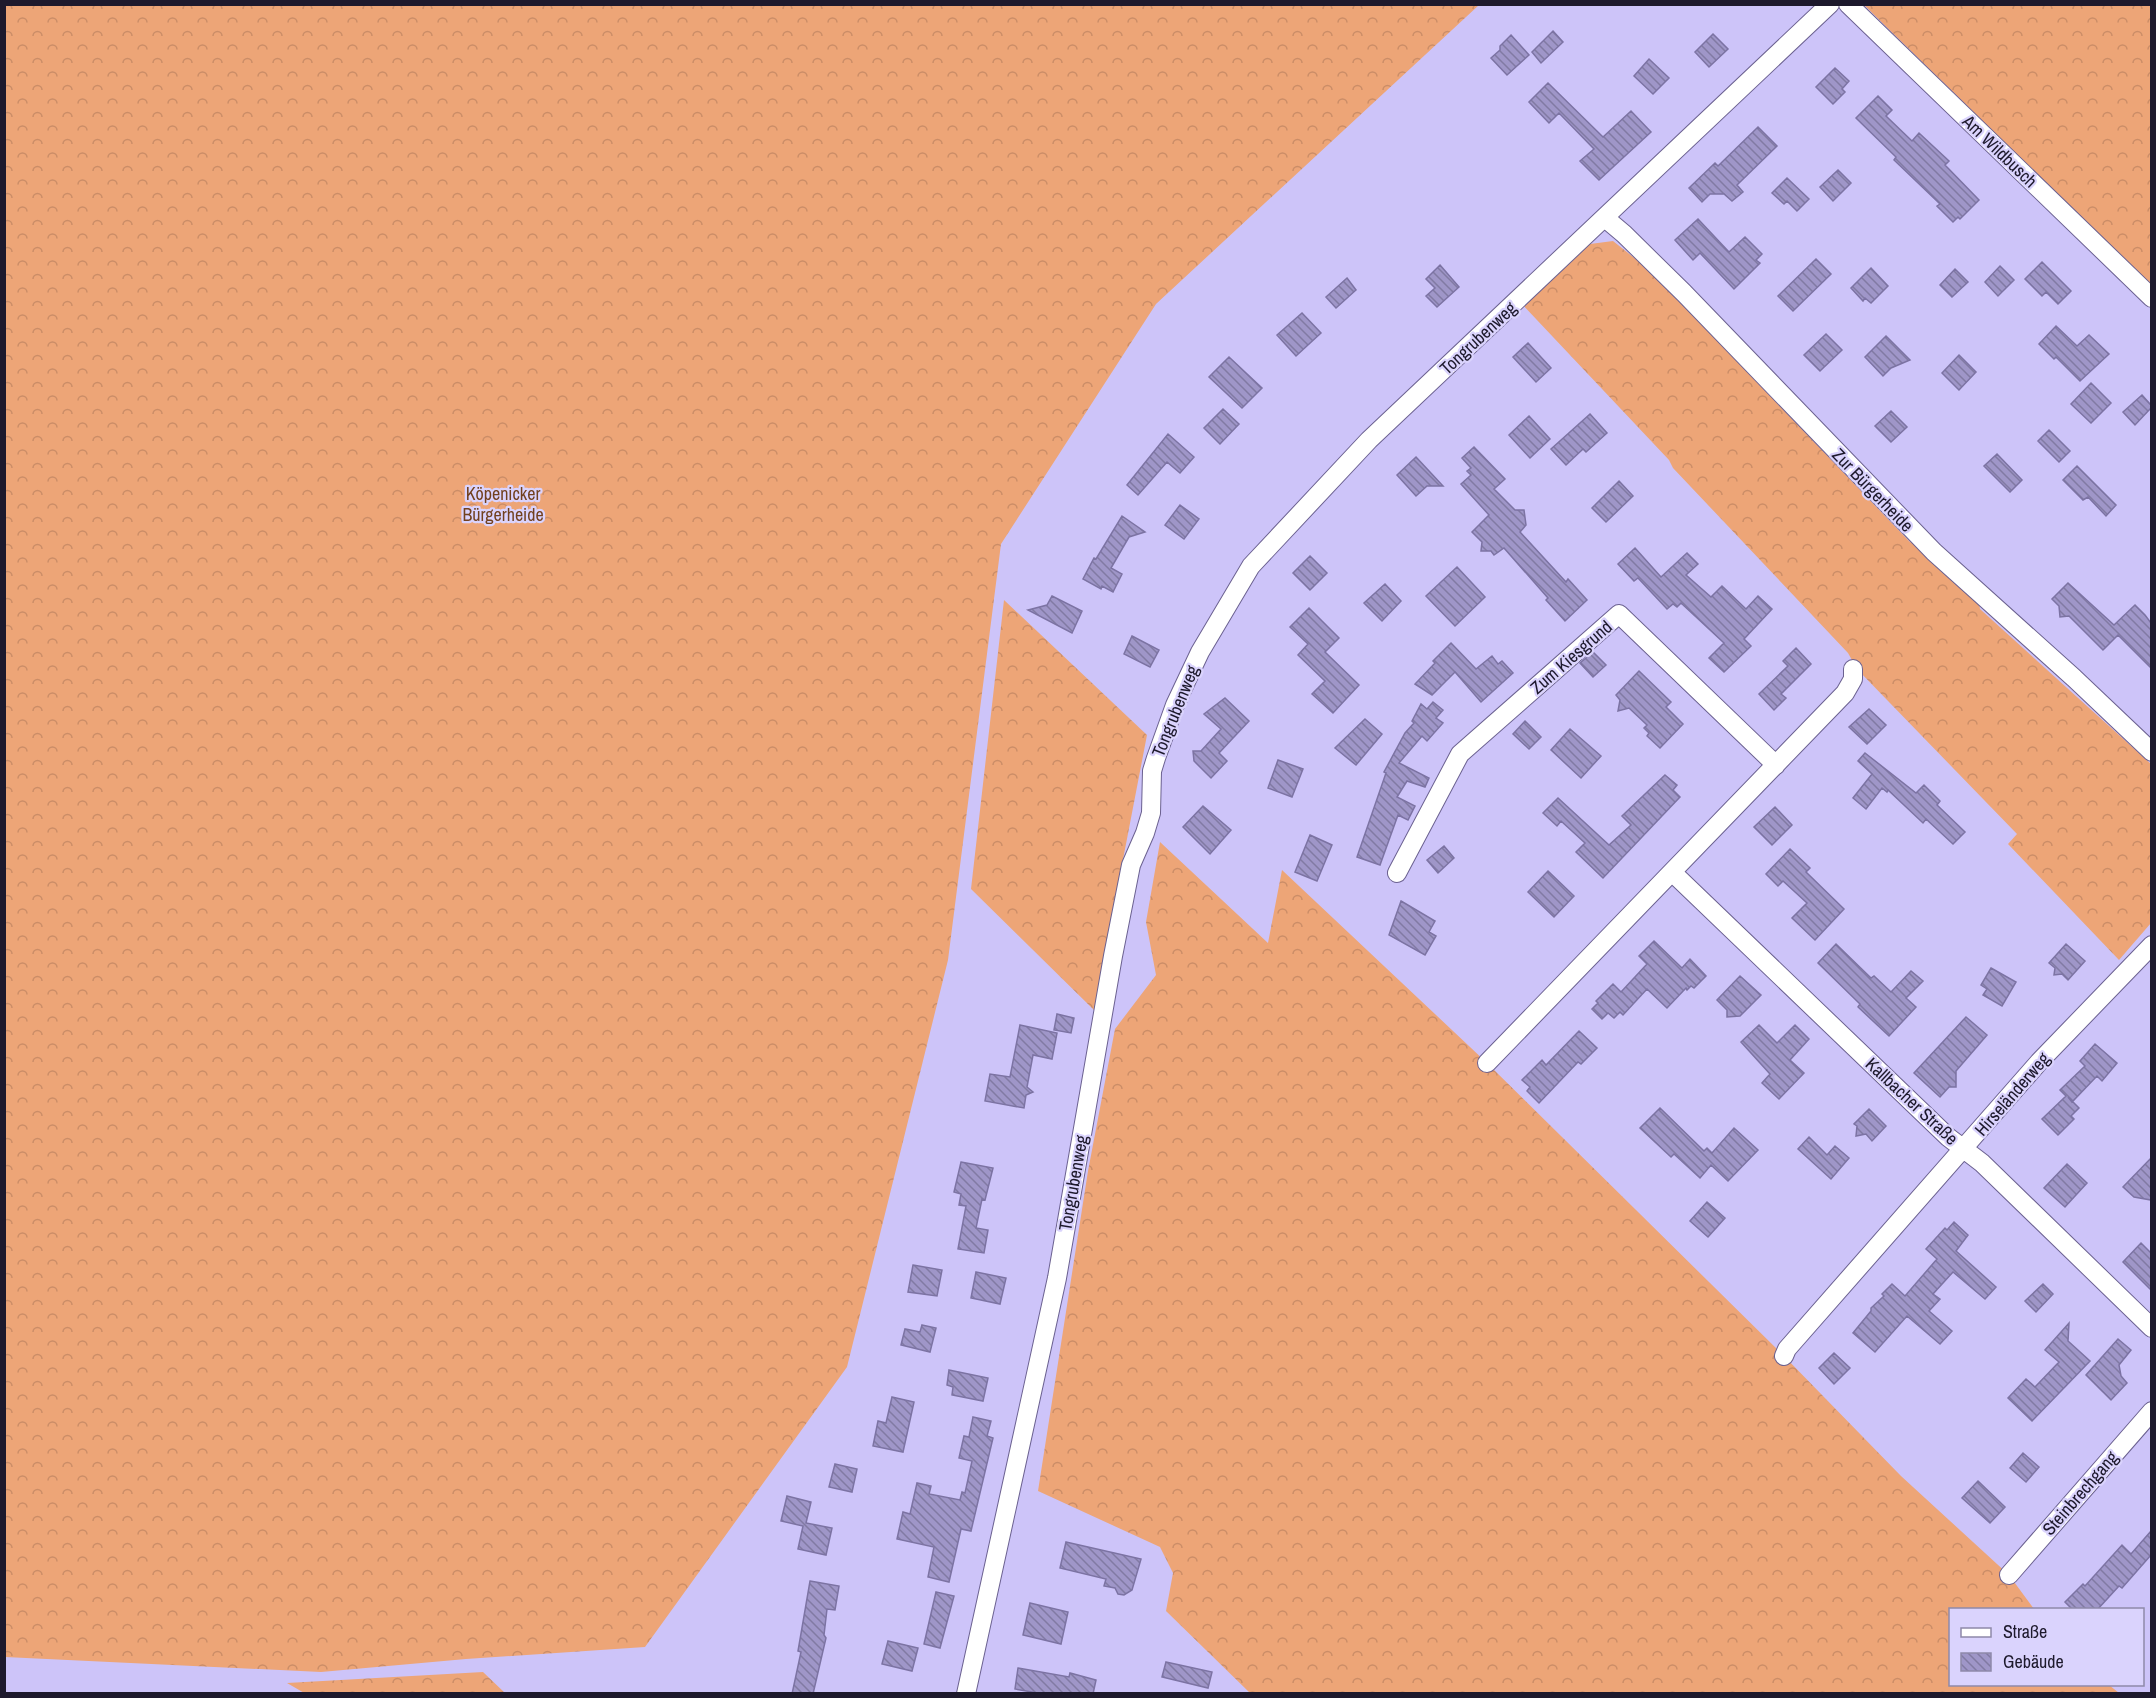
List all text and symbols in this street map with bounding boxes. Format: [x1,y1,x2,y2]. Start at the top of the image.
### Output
street label: Am Wildbusch [1956,108,2043,193]
street label: Tongrubenweg [1434,295,1523,380]
street label: Zur Bürgerheide [1827,443,1919,537]
park label: Köpenicker Bürgerheide [462,481,544,527]
street label: Zum Kiesgrund [1525,614,1617,700]
street label: Tongrubenweg [1145,661,1205,761]
street label: Hirseländerweg [1969,1046,2056,1141]
street label: Kallbacher Straße [1860,1052,1964,1150]
street label: Tongrubenweg [1052,1132,1094,1233]
street label: Steinbrechgang [2036,1445,2124,1541]
legend [1949,1608,2144,1686]
text: Straße [2003,1619,2047,1644]
text: Gebäude [2003,1649,2064,1674]

